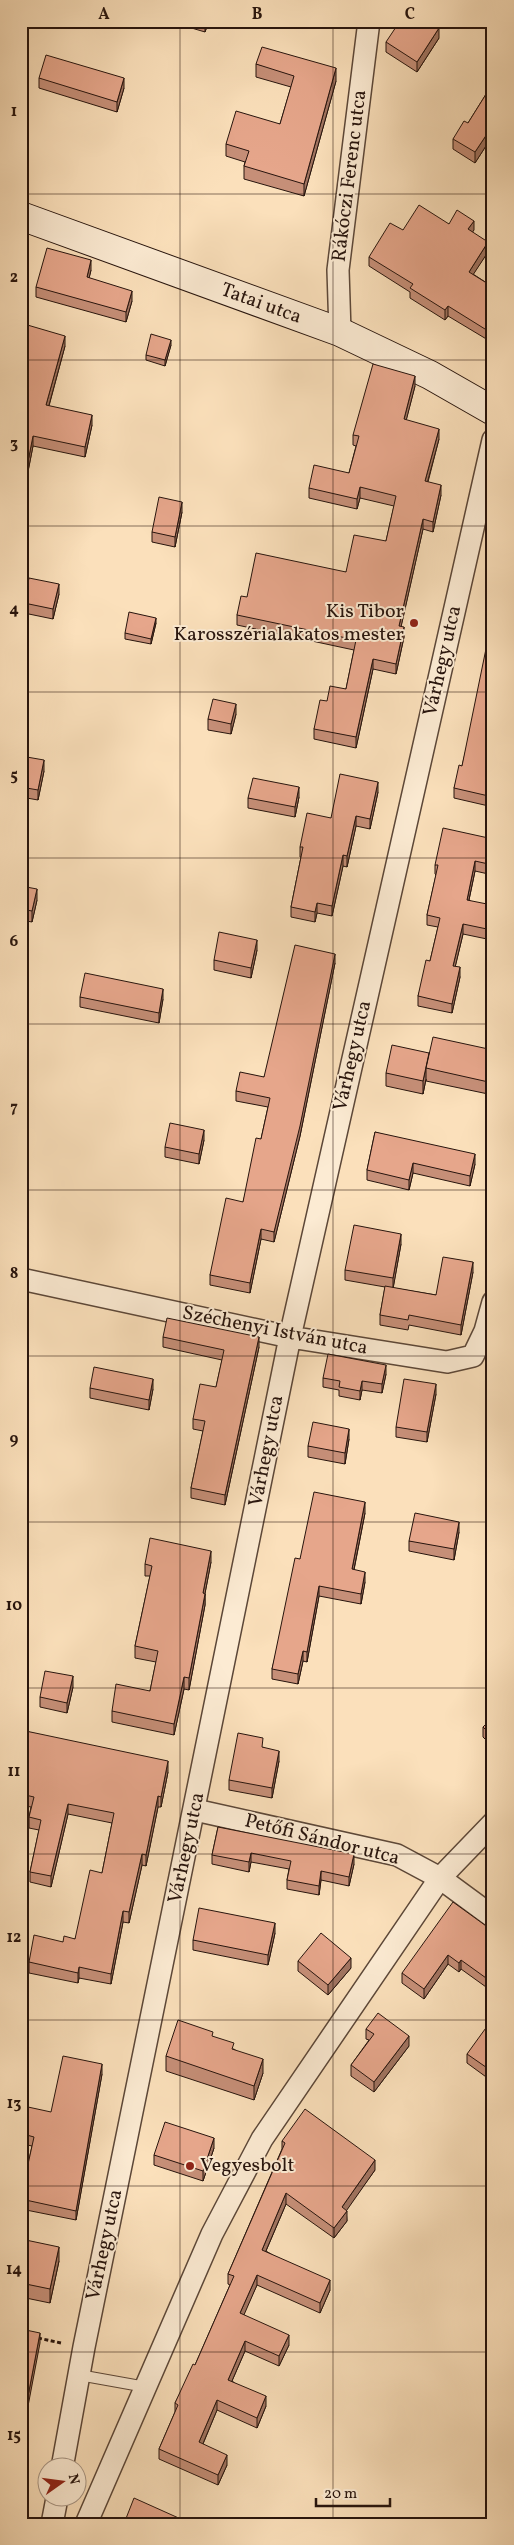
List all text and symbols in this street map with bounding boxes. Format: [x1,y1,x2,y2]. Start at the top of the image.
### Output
text: A [98,4,110,26]
text: B [252,4,263,26]
text: C [405,4,415,26]
street label: Rákóczi Ferenc utca [326,88,374,264]
text: 1 [11,101,17,123]
text: 2 [10,267,18,289]
street label: Tatai utca [217,276,305,332]
text: 3 [10,433,18,455]
place label: Kis Tibor Karosszérialakatos mester [174,598,404,649]
text: 4 [9,599,19,621]
street label: Várhegy utca [417,603,469,719]
marker: Kis Tibor Karosszérialakatos mester [408,617,420,629]
text: 5 [10,765,18,787]
text: 6 [10,931,19,953]
street label: Várhegy utca [327,998,379,1114]
text: 7 [10,1097,18,1119]
text: 8 [10,1263,18,1285]
street label: Széchenyi István utca [180,1299,370,1363]
street label: Várhegy utca [242,1393,292,1509]
text: 9 [10,1429,19,1451]
text: 10 [6,1595,22,1617]
text: 11 [8,1761,20,1783]
street label: Várhegy utca [162,1790,212,1906]
street label: Petőfi Sándor utca [241,1807,403,1873]
text: 12 [7,1927,21,1949]
text: 13 [7,2093,21,2115]
place label: Vegyesbolt [200,2152,295,2180]
marker: Vegyesbolt [184,2160,196,2172]
street label: Várhegy utca [80,2187,130,2303]
text: 14 [6,2259,22,2281]
text: 15 [7,2425,21,2447]
north arrow [38,2458,88,2508]
text: N [63,2472,84,2486]
scale bar [316,2475,390,2507]
text: 20 m [324,2484,357,2505]

